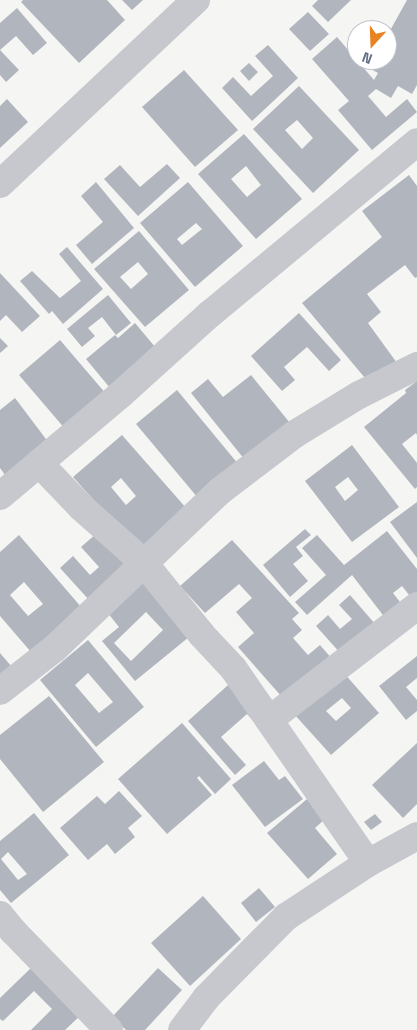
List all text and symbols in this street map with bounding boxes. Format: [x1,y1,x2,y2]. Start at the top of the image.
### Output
north arrow [347,20,397,70]
text: N [360,48,375,68]

